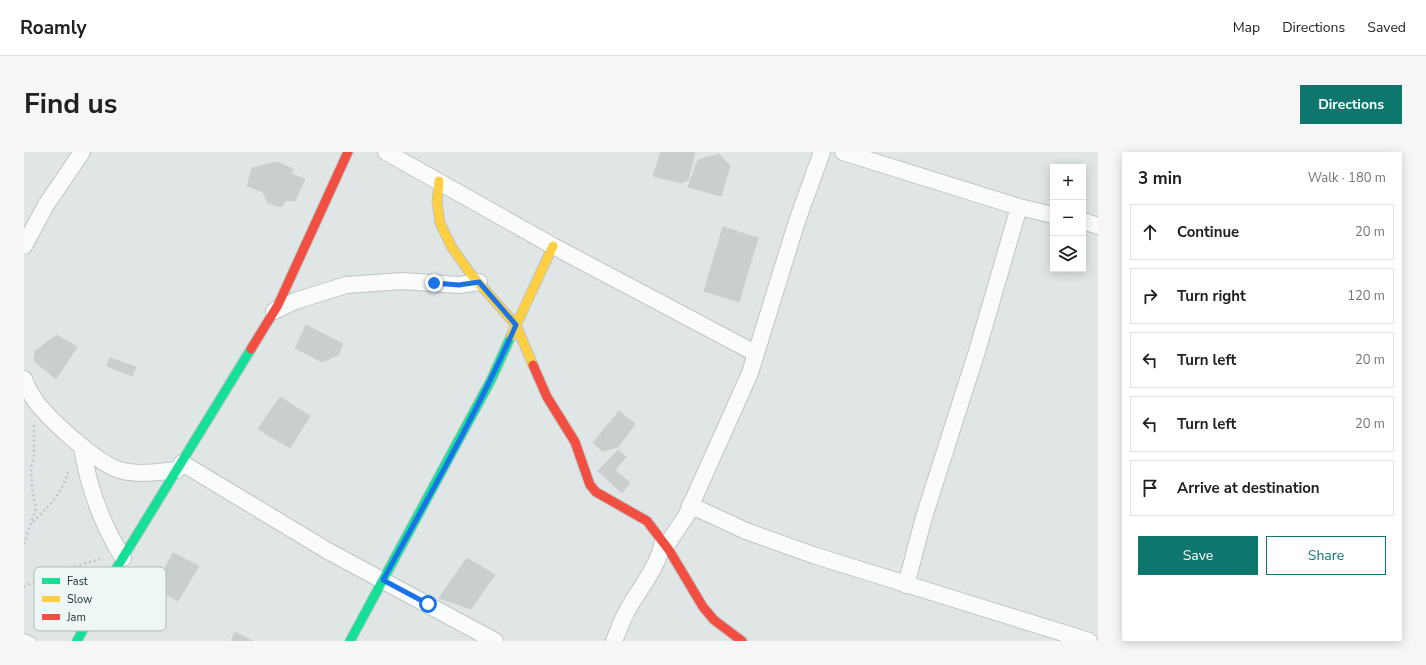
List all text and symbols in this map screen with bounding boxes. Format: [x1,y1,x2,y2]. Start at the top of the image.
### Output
text: Roamly [20,15,87,41]
text: Map [1233,18,1260,37]
text: Directions [1282,18,1345,37]
text: Saved [1367,18,1406,37]
text: Find us [24,85,118,123]
button: Directions [1300,85,1402,124]
map controls [1050,164,1086,272]
button: + [1050,164,1086,200]
text: 3 min [1138,167,1182,190]
text: Walk · 180 m [1308,169,1386,187]
button: − [1050,200,1086,236]
icon: ahead [1139,221,1161,243]
text: Continue [1177,222,1239,242]
text: 20 m [1355,223,1385,241]
button: layers [1050,236,1086,272]
route end [425,274,443,292]
icon: right [1139,285,1161,307]
text: Turn right [1177,286,1246,306]
text: 120 m [1347,287,1385,305]
icon: left [1139,349,1161,371]
text: Turn left [1177,350,1236,370]
text: 20 m [1355,351,1385,369]
icon: left [1139,413,1161,435]
text: Turn left [1177,414,1236,434]
text: 20 m [1355,415,1385,433]
icon: arrive [1139,477,1161,499]
text: Arrive at destination [1177,478,1320,498]
button: Save [1138,536,1258,575]
button: Share [1266,536,1386,575]
legend [34,567,166,631]
text: Fast [67,574,88,589]
text: Slow [67,592,92,607]
route start [419,595,437,613]
text: Jam [66,610,86,625]

